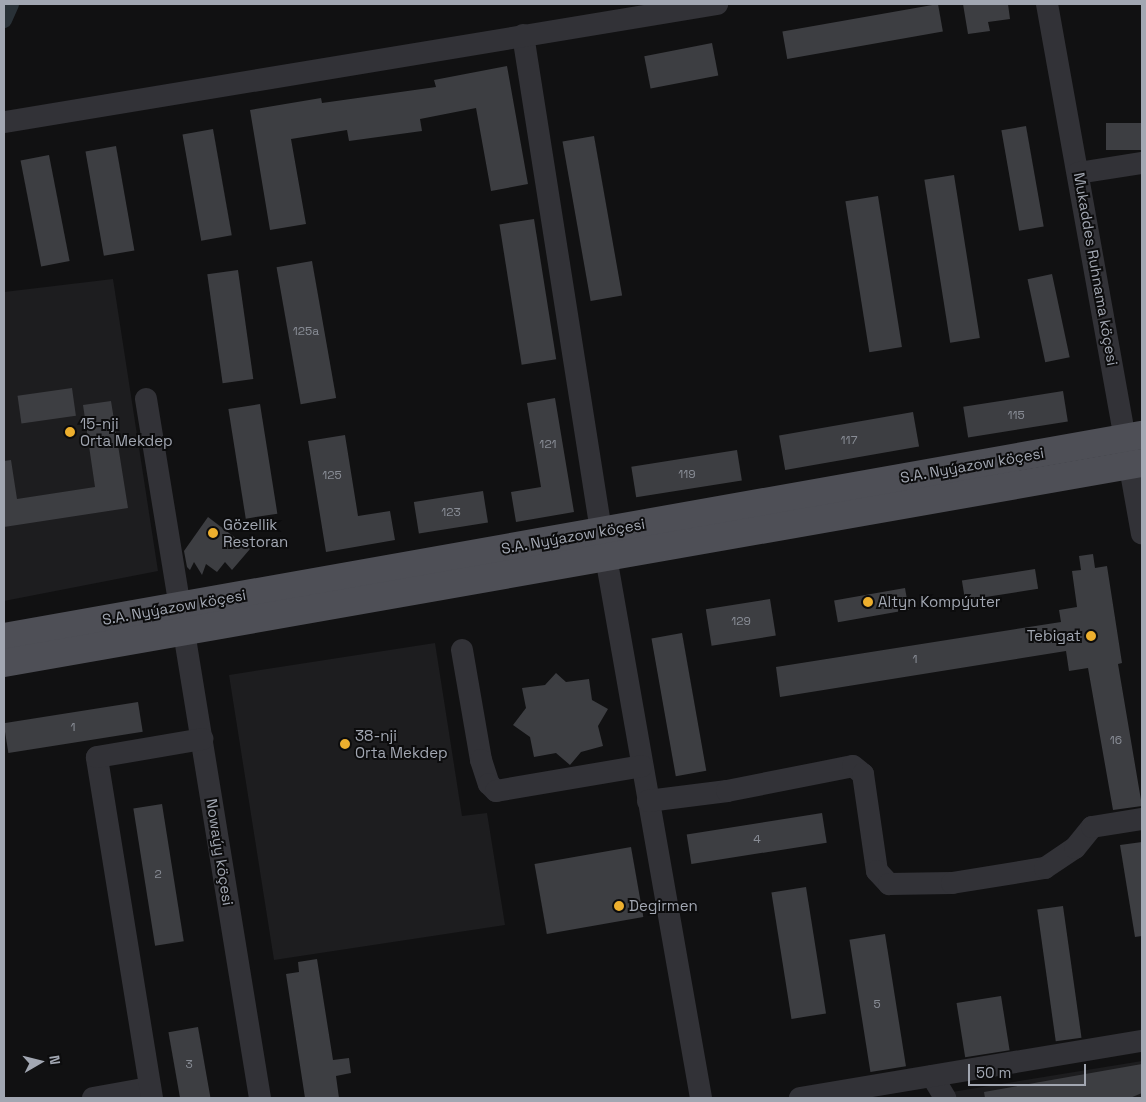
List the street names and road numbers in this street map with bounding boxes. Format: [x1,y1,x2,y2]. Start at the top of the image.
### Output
street label: Mukaddes Ruhnama köçesi [1070,171,1122,367]
street label: S.A. Nyýazow köçesi [899,443,1045,487]
street label: S.A. Nyýazow köçesi [500,514,646,558]
street label: S.A. Nyýazow köçesi [101,585,247,629]
street label: Nowaýy köçesi [203,797,237,907]

